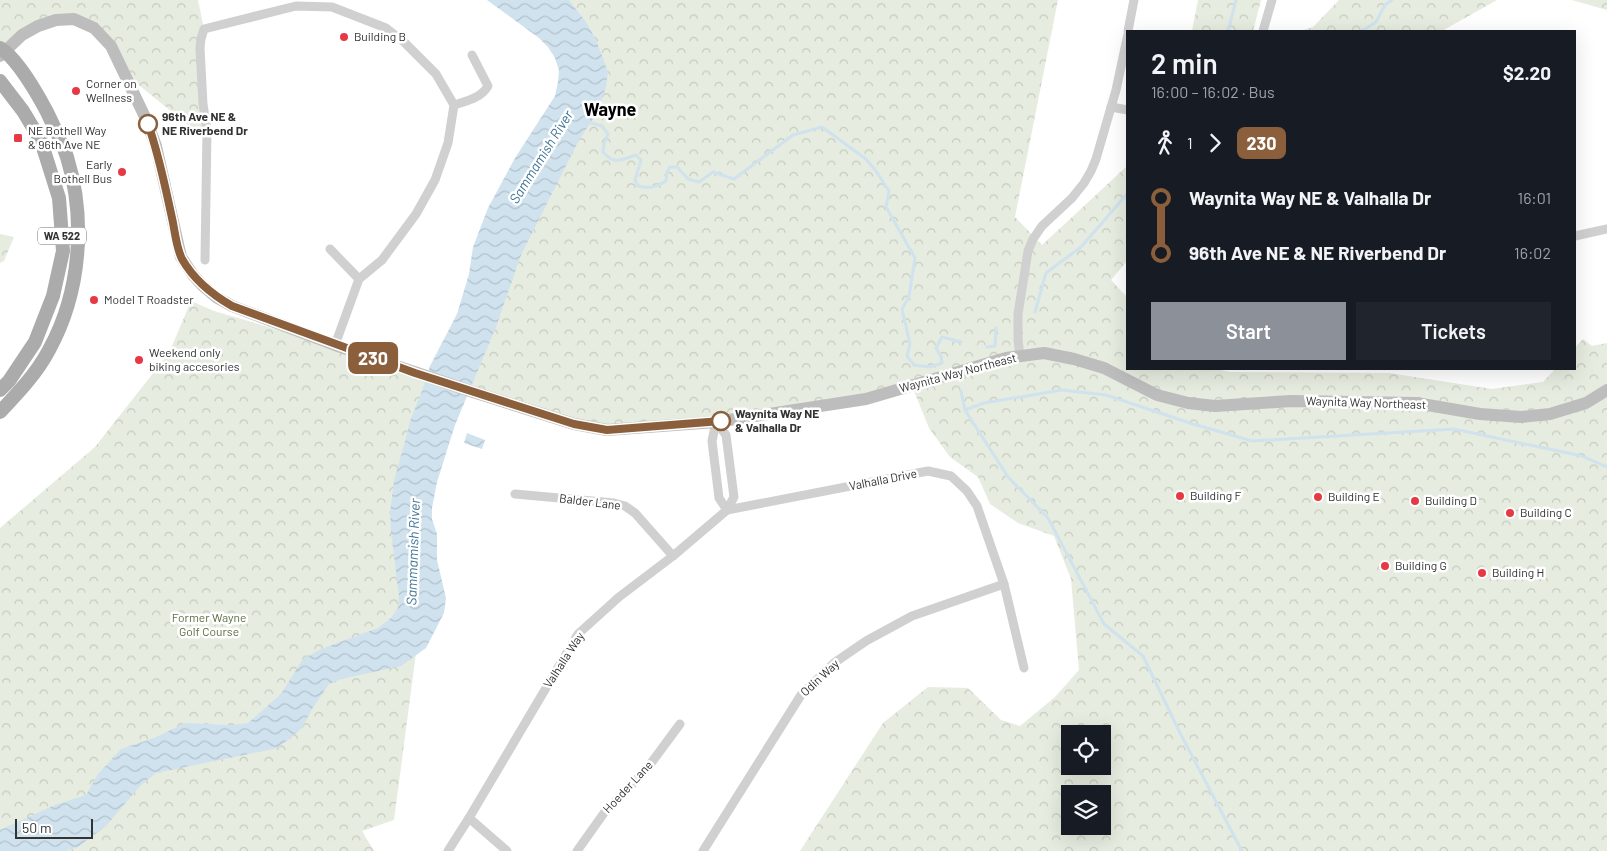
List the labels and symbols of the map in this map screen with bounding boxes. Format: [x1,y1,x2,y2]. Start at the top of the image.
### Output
place label: Building B [354,29,406,43]
marker: Building B [338,31,350,43]
place label: Corner on Wellness [86,76,137,104]
marker: Corner on Wellness [70,85,82,97]
district label: Wayne [584,98,636,120]
water label: Sammamish River [505,106,577,206]
place label: 96th Ave NE & NE Riverbend Dr [162,109,248,137]
marker: 96th Ave NE & NE Riverbend Dr [138,114,158,134]
place label: NE Bothell Way & 96th Ave NE [28,123,107,151]
marker: NE Bothell Way & 96th Ave NE [12,132,24,144]
place label: Early Bothell Bus [53,157,112,185]
marker: Early Bothell Bus [116,166,128,178]
road number: WA 522 [38,228,86,245]
place label: Model T Roadster [104,292,194,306]
marker: Model T Roadster [88,294,100,306]
line badge: 230 [344,342,402,374]
place label: Weekend only biking accesories [149,345,240,373]
street label: Waynita Way Northeast [898,350,1018,394]
marker: Weekend only biking accesories [133,354,145,366]
street label: Waynita Way Northeast [1306,393,1426,411]
place label: Waynita Way NE & Valhalla Dr [735,406,819,434]
marker: Waynita Way NE & Valhalla Dr [711,411,731,431]
street label: Valhalla Drive [848,466,918,492]
place label: Building F [1190,488,1242,502]
place label: Building E [1328,489,1380,503]
street label: Balder Lane [559,490,622,512]
marker: Building F [1174,490,1186,502]
marker: Building E [1312,491,1324,503]
place label: Building D [1425,493,1477,507]
marker: Building D [1409,495,1421,507]
water label: Sammamish River [402,497,423,606]
place label: Building C [1520,505,1572,519]
marker: Building C [1504,507,1516,519]
place label: Building G [1395,558,1447,572]
marker: Building G [1379,560,1391,572]
place label: Building H [1492,565,1544,579]
marker: Building H [1476,567,1488,579]
park label: Former Wayne Golf Course [172,610,246,638]
street label: Valhalla Way [540,629,587,690]
street label: Odin Way [797,656,842,699]
street label: Hoeder Lane [600,757,655,815]
scale bar [15,816,92,839]

